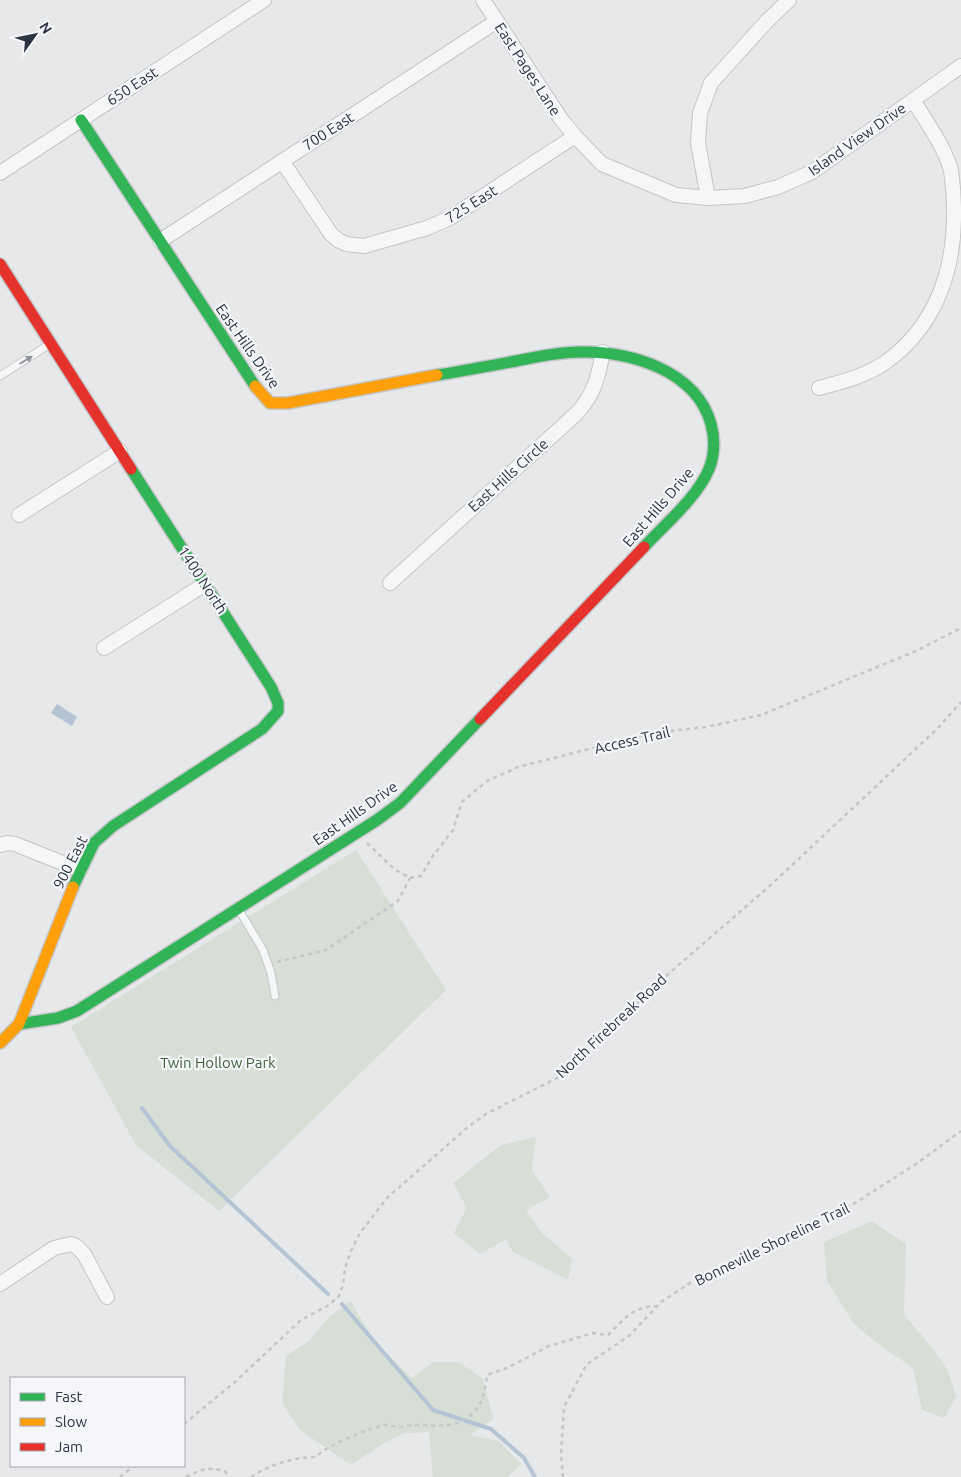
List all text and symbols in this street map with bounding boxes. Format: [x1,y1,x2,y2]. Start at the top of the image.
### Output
north arrow [10,10,60,60]
text: N [36,19,55,37]
street label: East Pages Lane [492,19,564,119]
street label: 650 East [103,63,161,109]
street label: Island View Drive [805,99,909,179]
street label: 700 East [299,108,357,154]
street label: 725 East [442,182,500,226]
street label: East Hills Drive [213,300,283,392]
one-way arrow [19,355,32,365]
street label: East Hills Circle [465,435,551,515]
street label: East Hills Drive [619,464,697,550]
street label: 1400 North [175,543,231,617]
street label: Access Trail [593,723,672,757]
street label: East Hills Drive [309,778,401,848]
street label: 900 East [49,833,91,891]
street label: North Firebreak Road [552,970,670,1082]
park label: Twin Hollow Park [160,1054,276,1071]
street label: Bonneville Shoreline Trail [692,1199,852,1289]
legend [10,1377,185,1467]
text: Fast [55,1388,83,1405]
text: Slow [55,1413,88,1430]
text: Jam [55,1438,83,1455]

